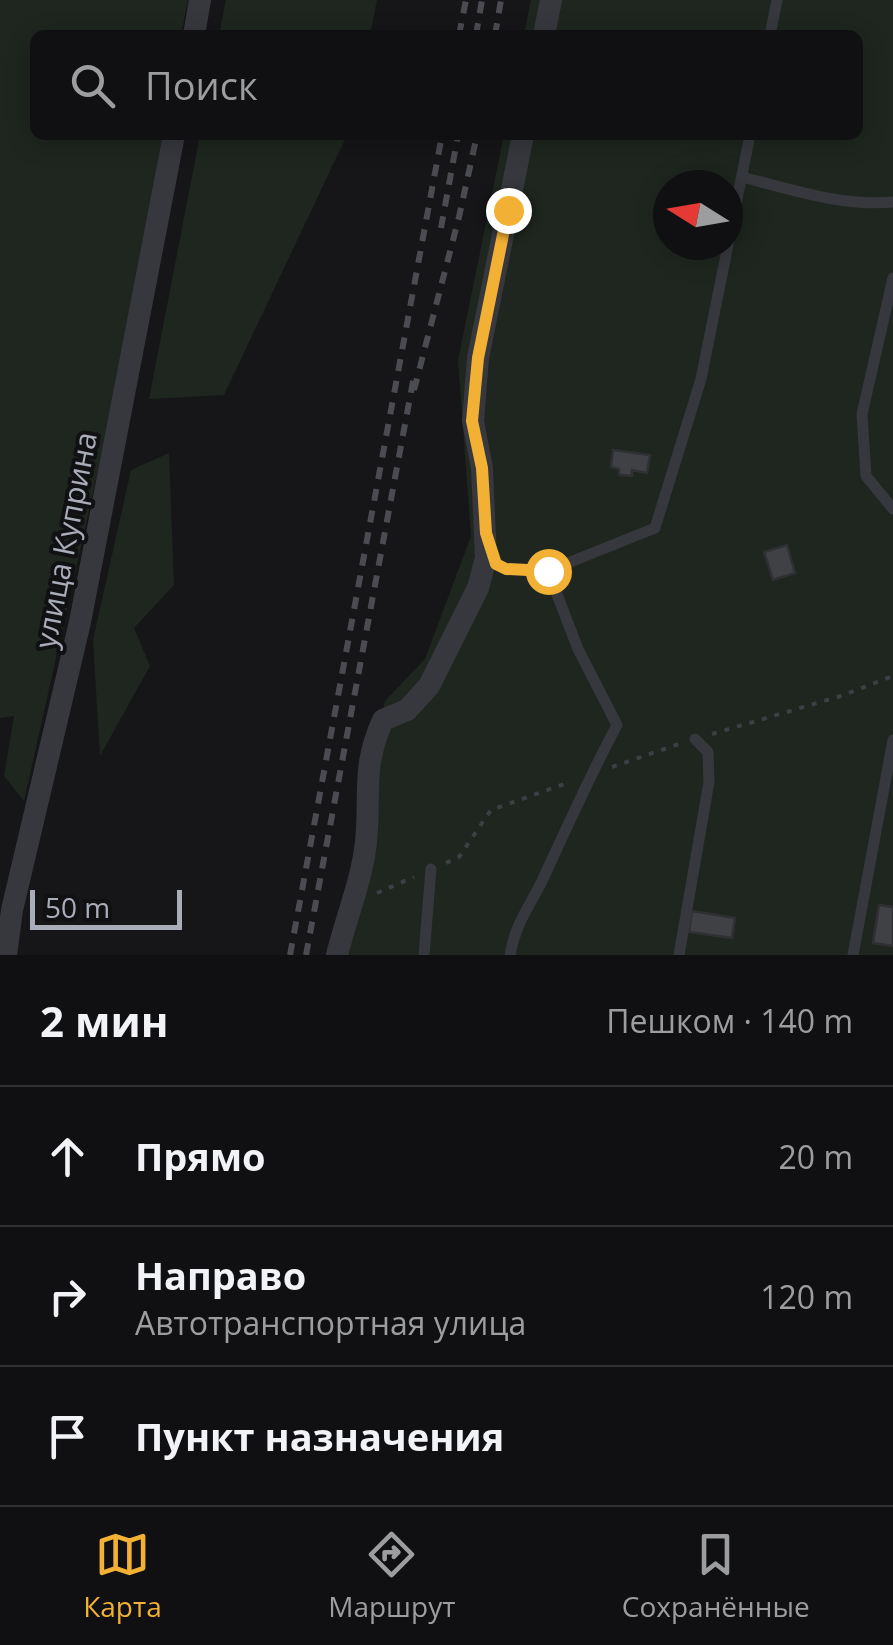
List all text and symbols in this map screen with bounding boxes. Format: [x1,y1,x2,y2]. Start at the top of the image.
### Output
search box [30,30,863,140]
icon: search [65,58,120,113]
text: Поиск [145,59,258,111]
north arrow [653,170,743,260]
route end [486,188,532,234]
street label: улица Куприна [24,428,106,652]
route start [526,549,572,595]
scale bar [30,885,182,930]
text: 50 m [45,888,110,926]
text: 2 мин [40,992,168,1049]
text: Пешком · 140 m [606,999,853,1042]
icon: ahead [40,1129,95,1184]
text: Прямо [135,1130,266,1182]
text: 20 m [778,1135,853,1178]
text: Направо [135,1249,306,1301]
icon: right [40,1269,95,1324]
text: 120 m [760,1275,853,1318]
text: Автотранспортная улица [135,1301,526,1344]
icon: arrive [40,1409,95,1464]
text: Пункт назначения [135,1410,504,1462]
tab: Карта [83,1527,162,1625]
tab: Маршрут [328,1527,455,1625]
tab: Сохранённые [622,1527,810,1625]

